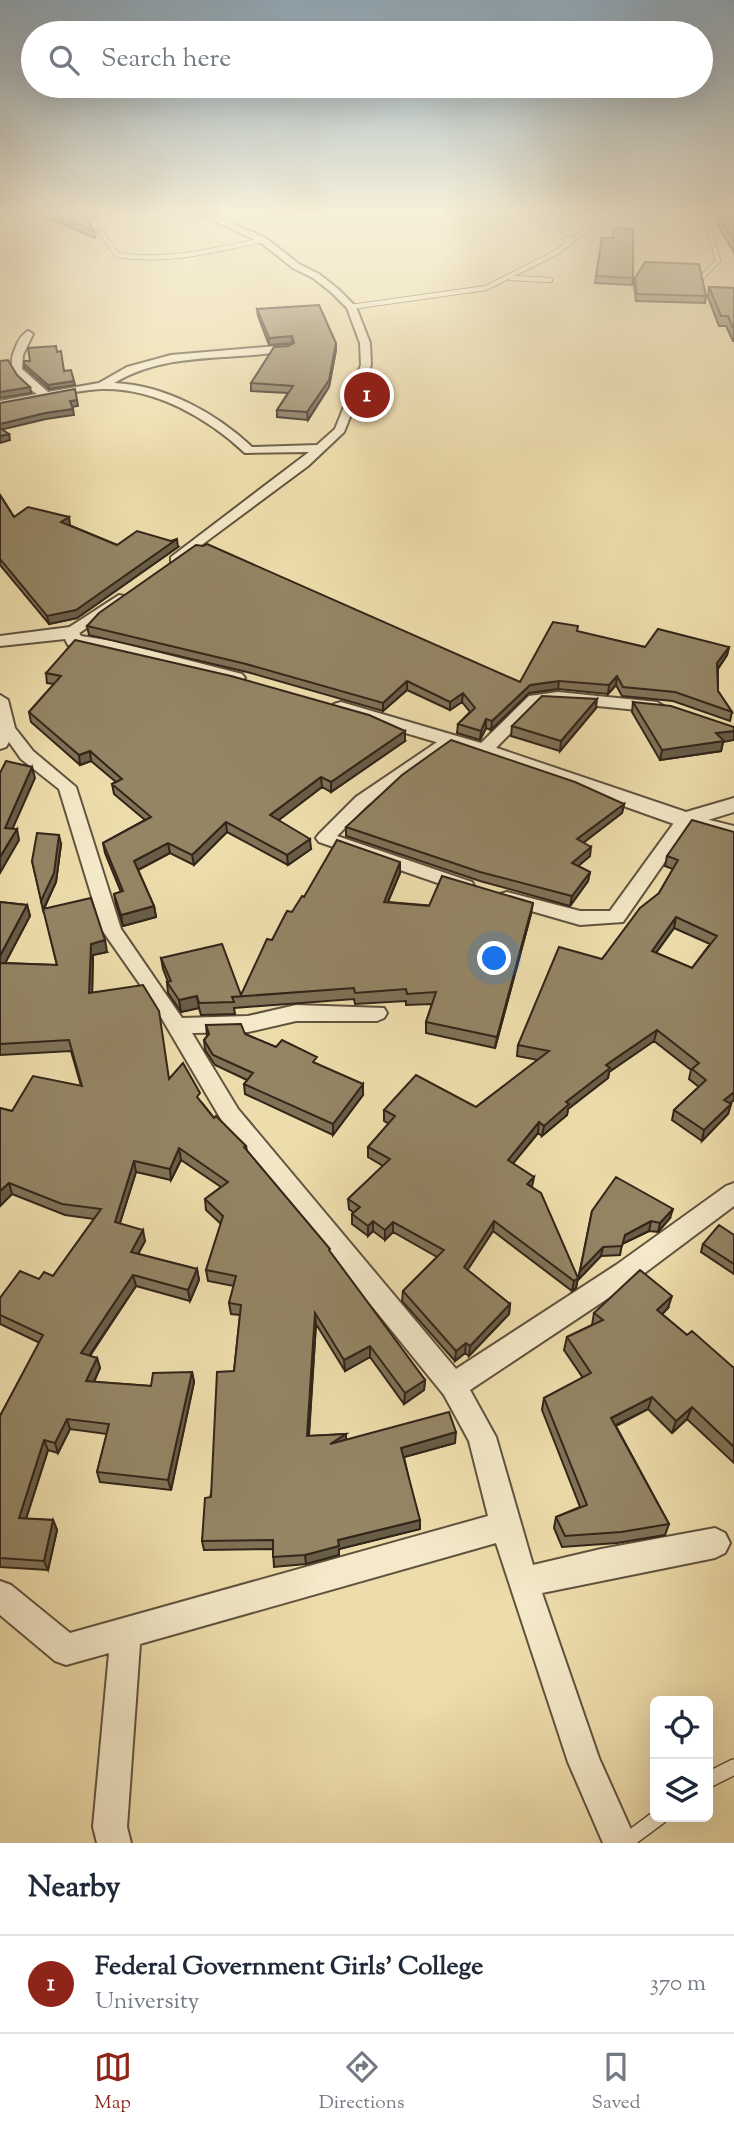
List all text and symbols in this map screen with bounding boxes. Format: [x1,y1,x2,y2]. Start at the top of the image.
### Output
search box [21,21,713,98]
icon: search [45,41,83,79]
text: Search here [101,41,231,78]
pin: 1 [344,369,390,421]
your location [477,941,511,975]
map controls [650,1696,713,1822]
button: locate [650,1696,713,1759]
button: layers [650,1759,713,1822]
text: Nearby [28,1867,120,1910]
text: Federal Government Girls' College [95,1949,483,1986]
text: 1 [47,1968,55,2001]
text: 370 m [650,1968,706,2001]
text: University [95,1986,199,2019]
tab: Map [94,2048,132,2117]
tab: Directions [319,2048,404,2117]
tab: Saved [592,2048,640,2117]

